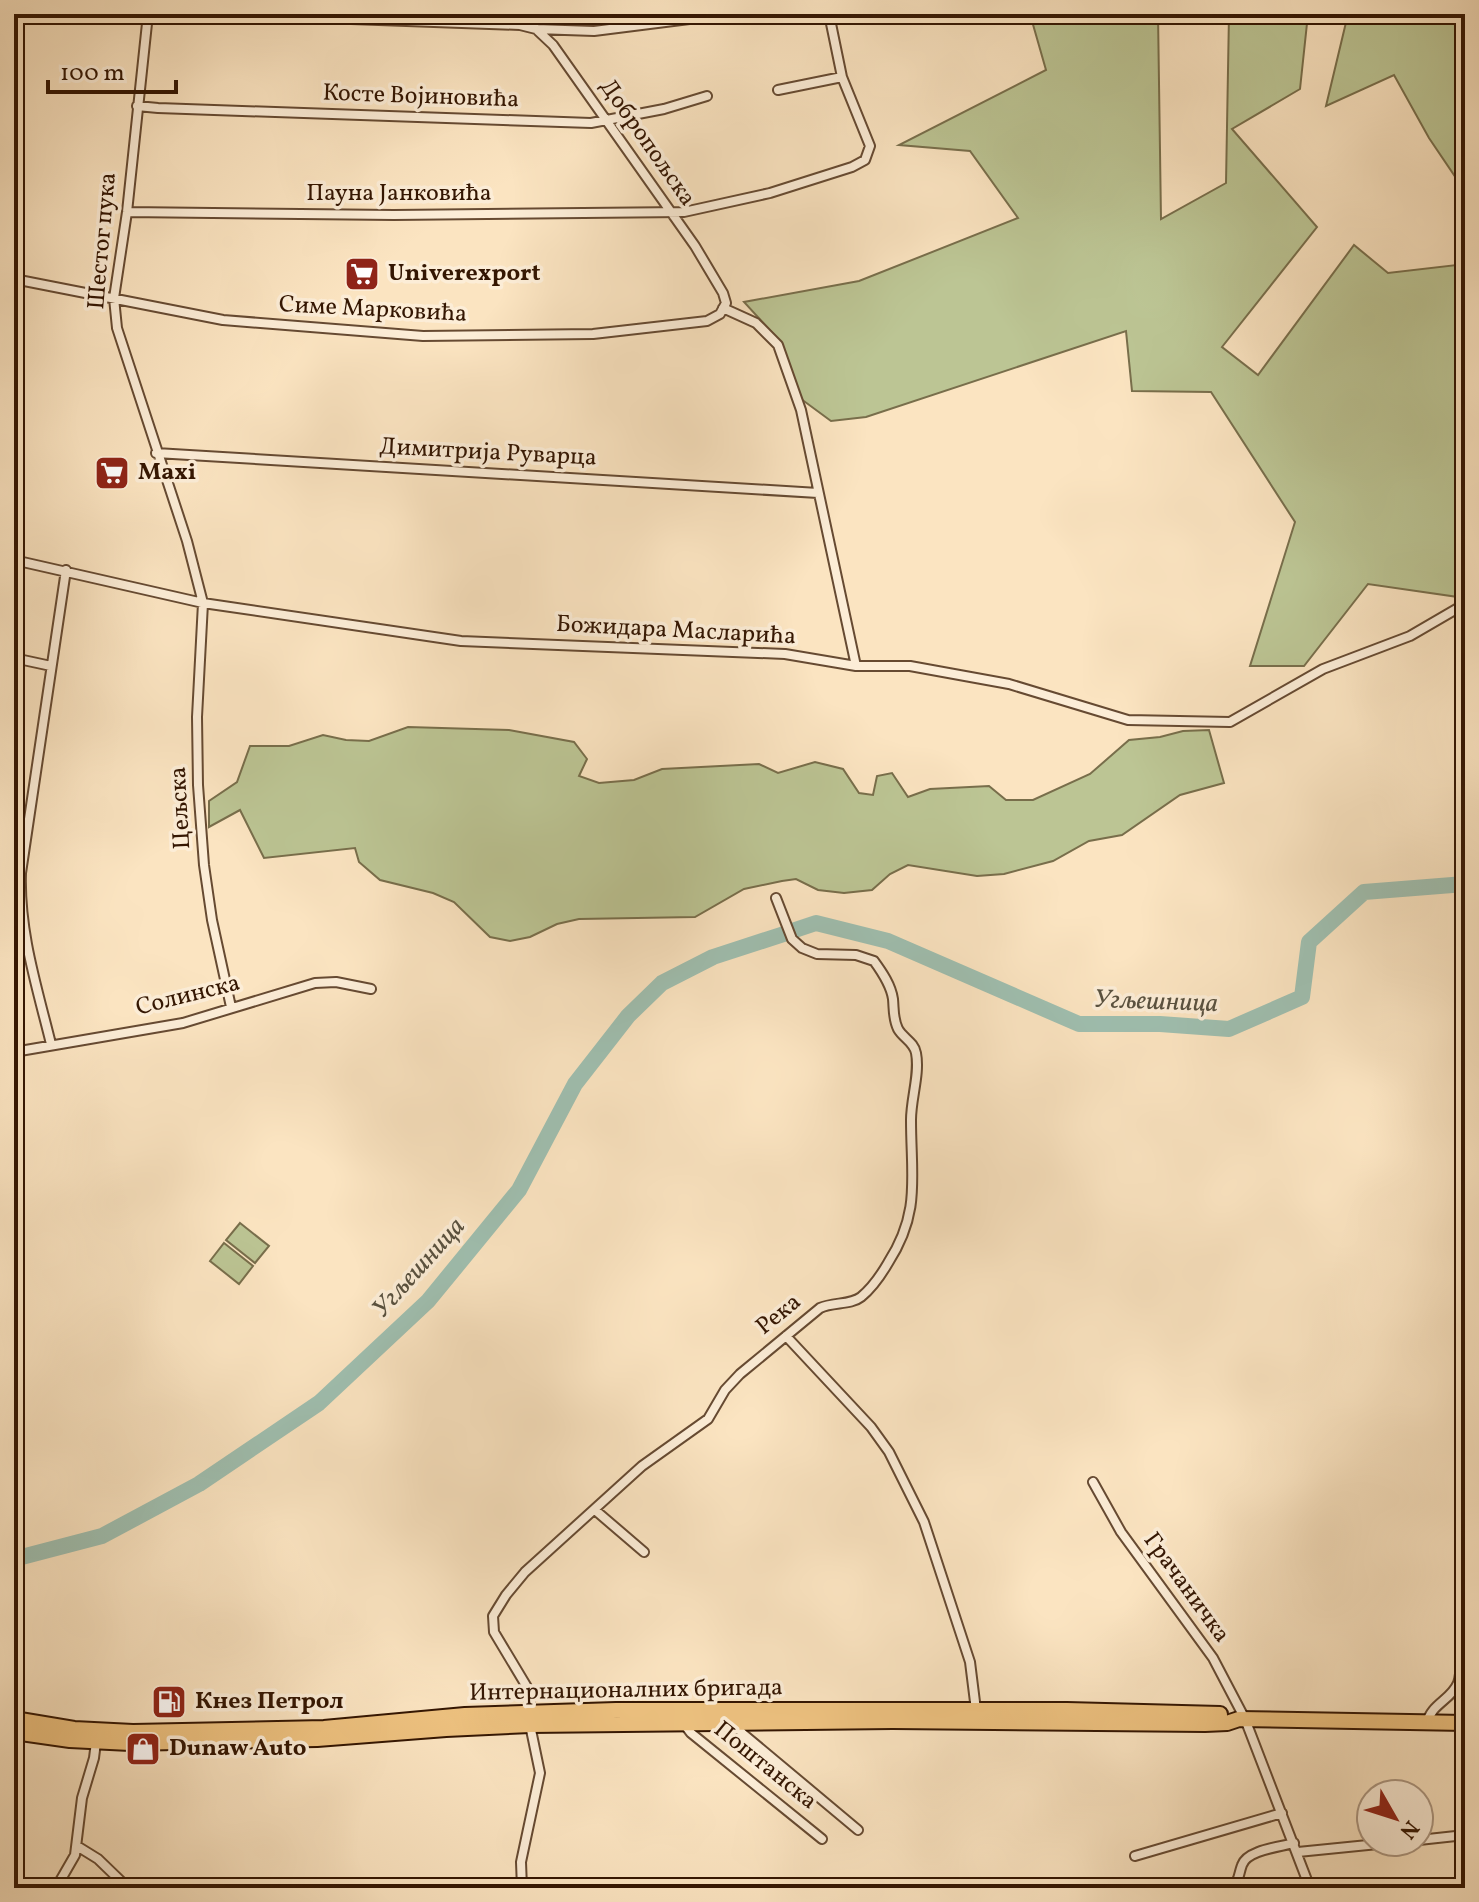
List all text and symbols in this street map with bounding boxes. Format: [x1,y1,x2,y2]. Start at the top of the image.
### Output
scale bar [48,44,176,94]
text: 100 m [60,57,125,91]
street label: Добропољска [590,72,704,214]
street label: Косте Војиновића [322,77,520,117]
street label: Шестог пука [80,171,126,311]
street label: Пауна Јанковића [306,177,492,211]
supermarket icon: Univerexport [343,255,381,293]
place label: Univerexport [388,257,540,291]
street label: Симе Марковића [278,288,468,332]
street label: Димитрија Руварца [378,430,598,476]
supermarket icon: Maxi [93,454,131,492]
place label: Maxi [138,456,196,490]
street label: Божидара Масларића [555,608,797,654]
street label: Цељска [162,766,200,850]
street label: Солинска [132,967,244,1025]
water label: Угљешница [1093,982,1219,1022]
water label: Угљешница [364,1210,474,1326]
street label: Река [749,1286,809,1344]
street label: Грачаничка [1134,1526,1238,1650]
street label: Интернационалних бригада [469,1671,783,1711]
fuel station icon: Кнез Петрол [150,1683,188,1721]
place label: Кнез Петрол [195,1685,344,1719]
street label: Поштанска [706,1714,824,1818]
shop icon: Dunaw Auto [124,1730,162,1768]
place label: Dunaw Auto [169,1732,306,1766]
north arrow [1355,1778,1435,1858]
text: N [1392,1813,1426,1845]

